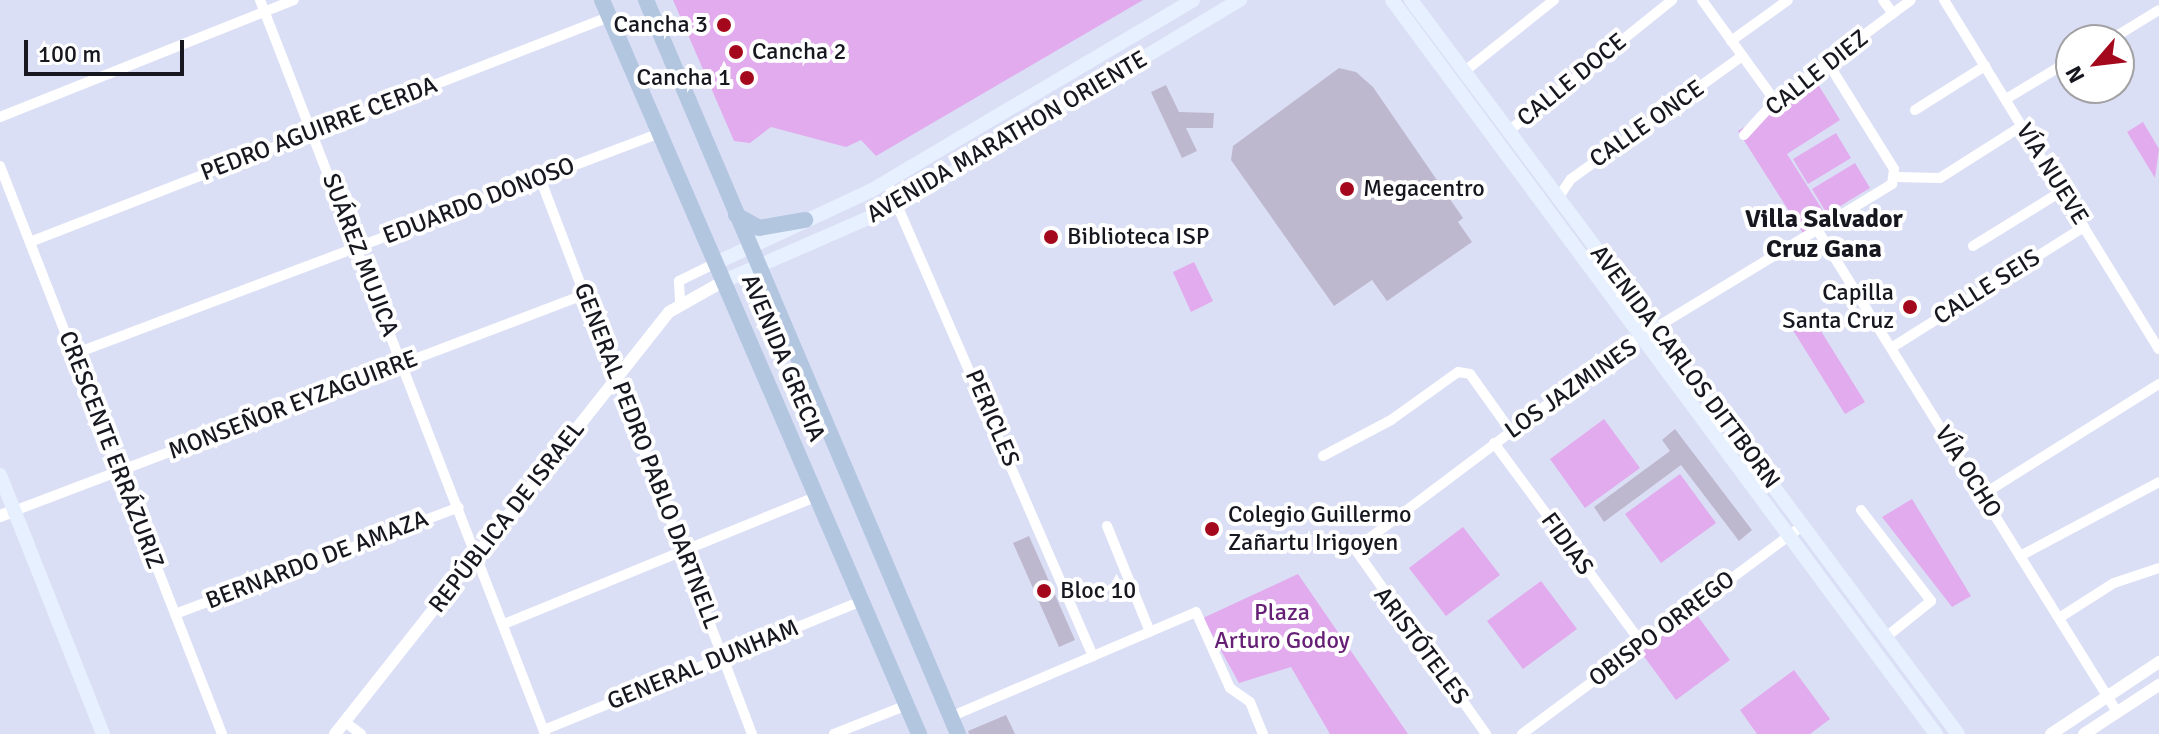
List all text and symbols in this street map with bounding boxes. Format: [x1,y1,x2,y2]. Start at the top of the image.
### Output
place label: Cancha 3 [614,11,708,39]
marker: Cancha 3 [715,16,733,34]
scale bar [28,24,188,74]
street label: CALLE DIEZ [1760,24,1874,122]
north arrow [2055,24,2135,104]
street label: CALLE DOCE [1512,27,1632,133]
place label: Cancha 2 [752,38,846,66]
text: 100 m [38,39,101,69]
marker: Cancha 2 [727,43,745,61]
street label: AVENIDA MARATHON ORIENTE [862,45,1152,229]
text: N [2060,61,2091,88]
place label: Cancha 1 [637,64,731,92]
marker: Cancha 1 [738,69,756,87]
street label: PEDRO AGUIRRE CERDA [197,71,441,187]
street label: CALLE ONCE [1584,74,1710,174]
street label: VÍA NUEVE [2010,118,2094,230]
street label: EDUARDO DONOSO [379,151,579,251]
street label: SUÁREZ MUJICA [316,169,404,341]
place label: Megacentro [1363,175,1485,203]
marker: Megacentro [1338,180,1356,198]
district label: Villa Salvador Cruz Gana [1745,204,1903,266]
place label: Biblioteca ISP [1067,223,1209,251]
marker: Biblioteca ISP [1042,228,1060,246]
street label: AVENIDA CARLOS DITTBORN [1584,240,1786,494]
street label: CALLE SEIS [1929,243,2045,331]
street label: AVENIDA GRECIA [735,270,831,446]
street label: GENERAL PEDRO PABLO DARTNELL [568,279,726,633]
place label: Capilla Santa Cruz [1782,279,1894,335]
marker: Capilla Santa Cruz [1901,298,1919,316]
street label: CRESCENTE ERRÁZURIZ [52,327,170,573]
street label: LOS JAZMINES [1500,333,1642,445]
street label: MONSEÑOR EYZAGUIRRE [164,344,422,466]
street label: PERICLES [959,365,1025,471]
street label: REPÚBLICA DE ISRAEL [423,415,591,619]
street label: VÍA OCHO [1928,421,2008,523]
place label: Colegio Guillermo Zañartu Irigoyen [1228,501,1411,557]
street label: BERNARDO DE AMAZA [202,504,432,616]
street label: FIDIAS [1535,507,1599,581]
marker: Colegio Guillermo Zañartu Irigoyen [1203,520,1221,538]
street label: OBISPO ORREGO [1584,565,1740,693]
place label: Bloc 10 [1060,577,1136,605]
marker: Bloc 10 [1035,582,1053,600]
street label: ARISTÓTELES [1367,582,1475,710]
park label: Plaza Arturo Godoy [1214,599,1350,655]
street label: GENERAL DUNHAM [603,613,803,717]

